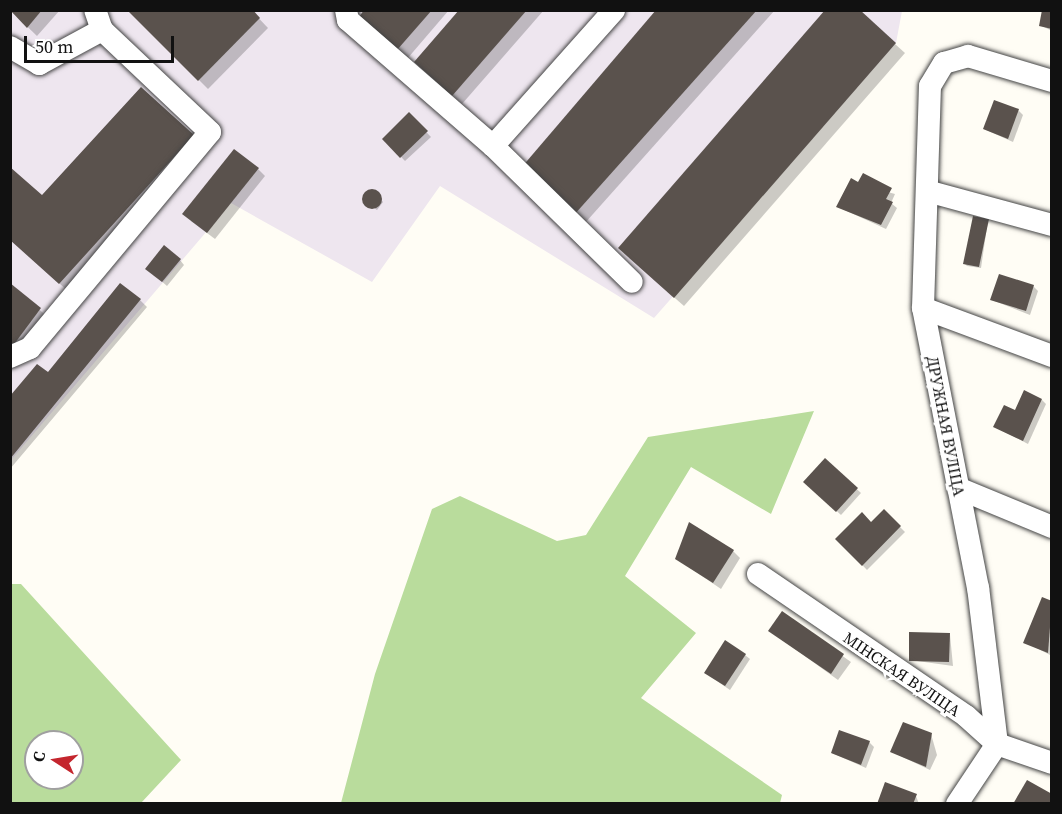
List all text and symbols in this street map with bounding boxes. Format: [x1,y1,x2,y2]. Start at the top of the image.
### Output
scale bar [27,24,177,62]
text: 50 m [35,34,73,59]
street label: ДРУЖНАЯ ВУЛІЦА [923,354,969,498]
street label: МІНСКАЯ ВУЛІЦА [840,628,964,720]
north arrow [24,730,84,790]
text: С [27,750,50,764]

